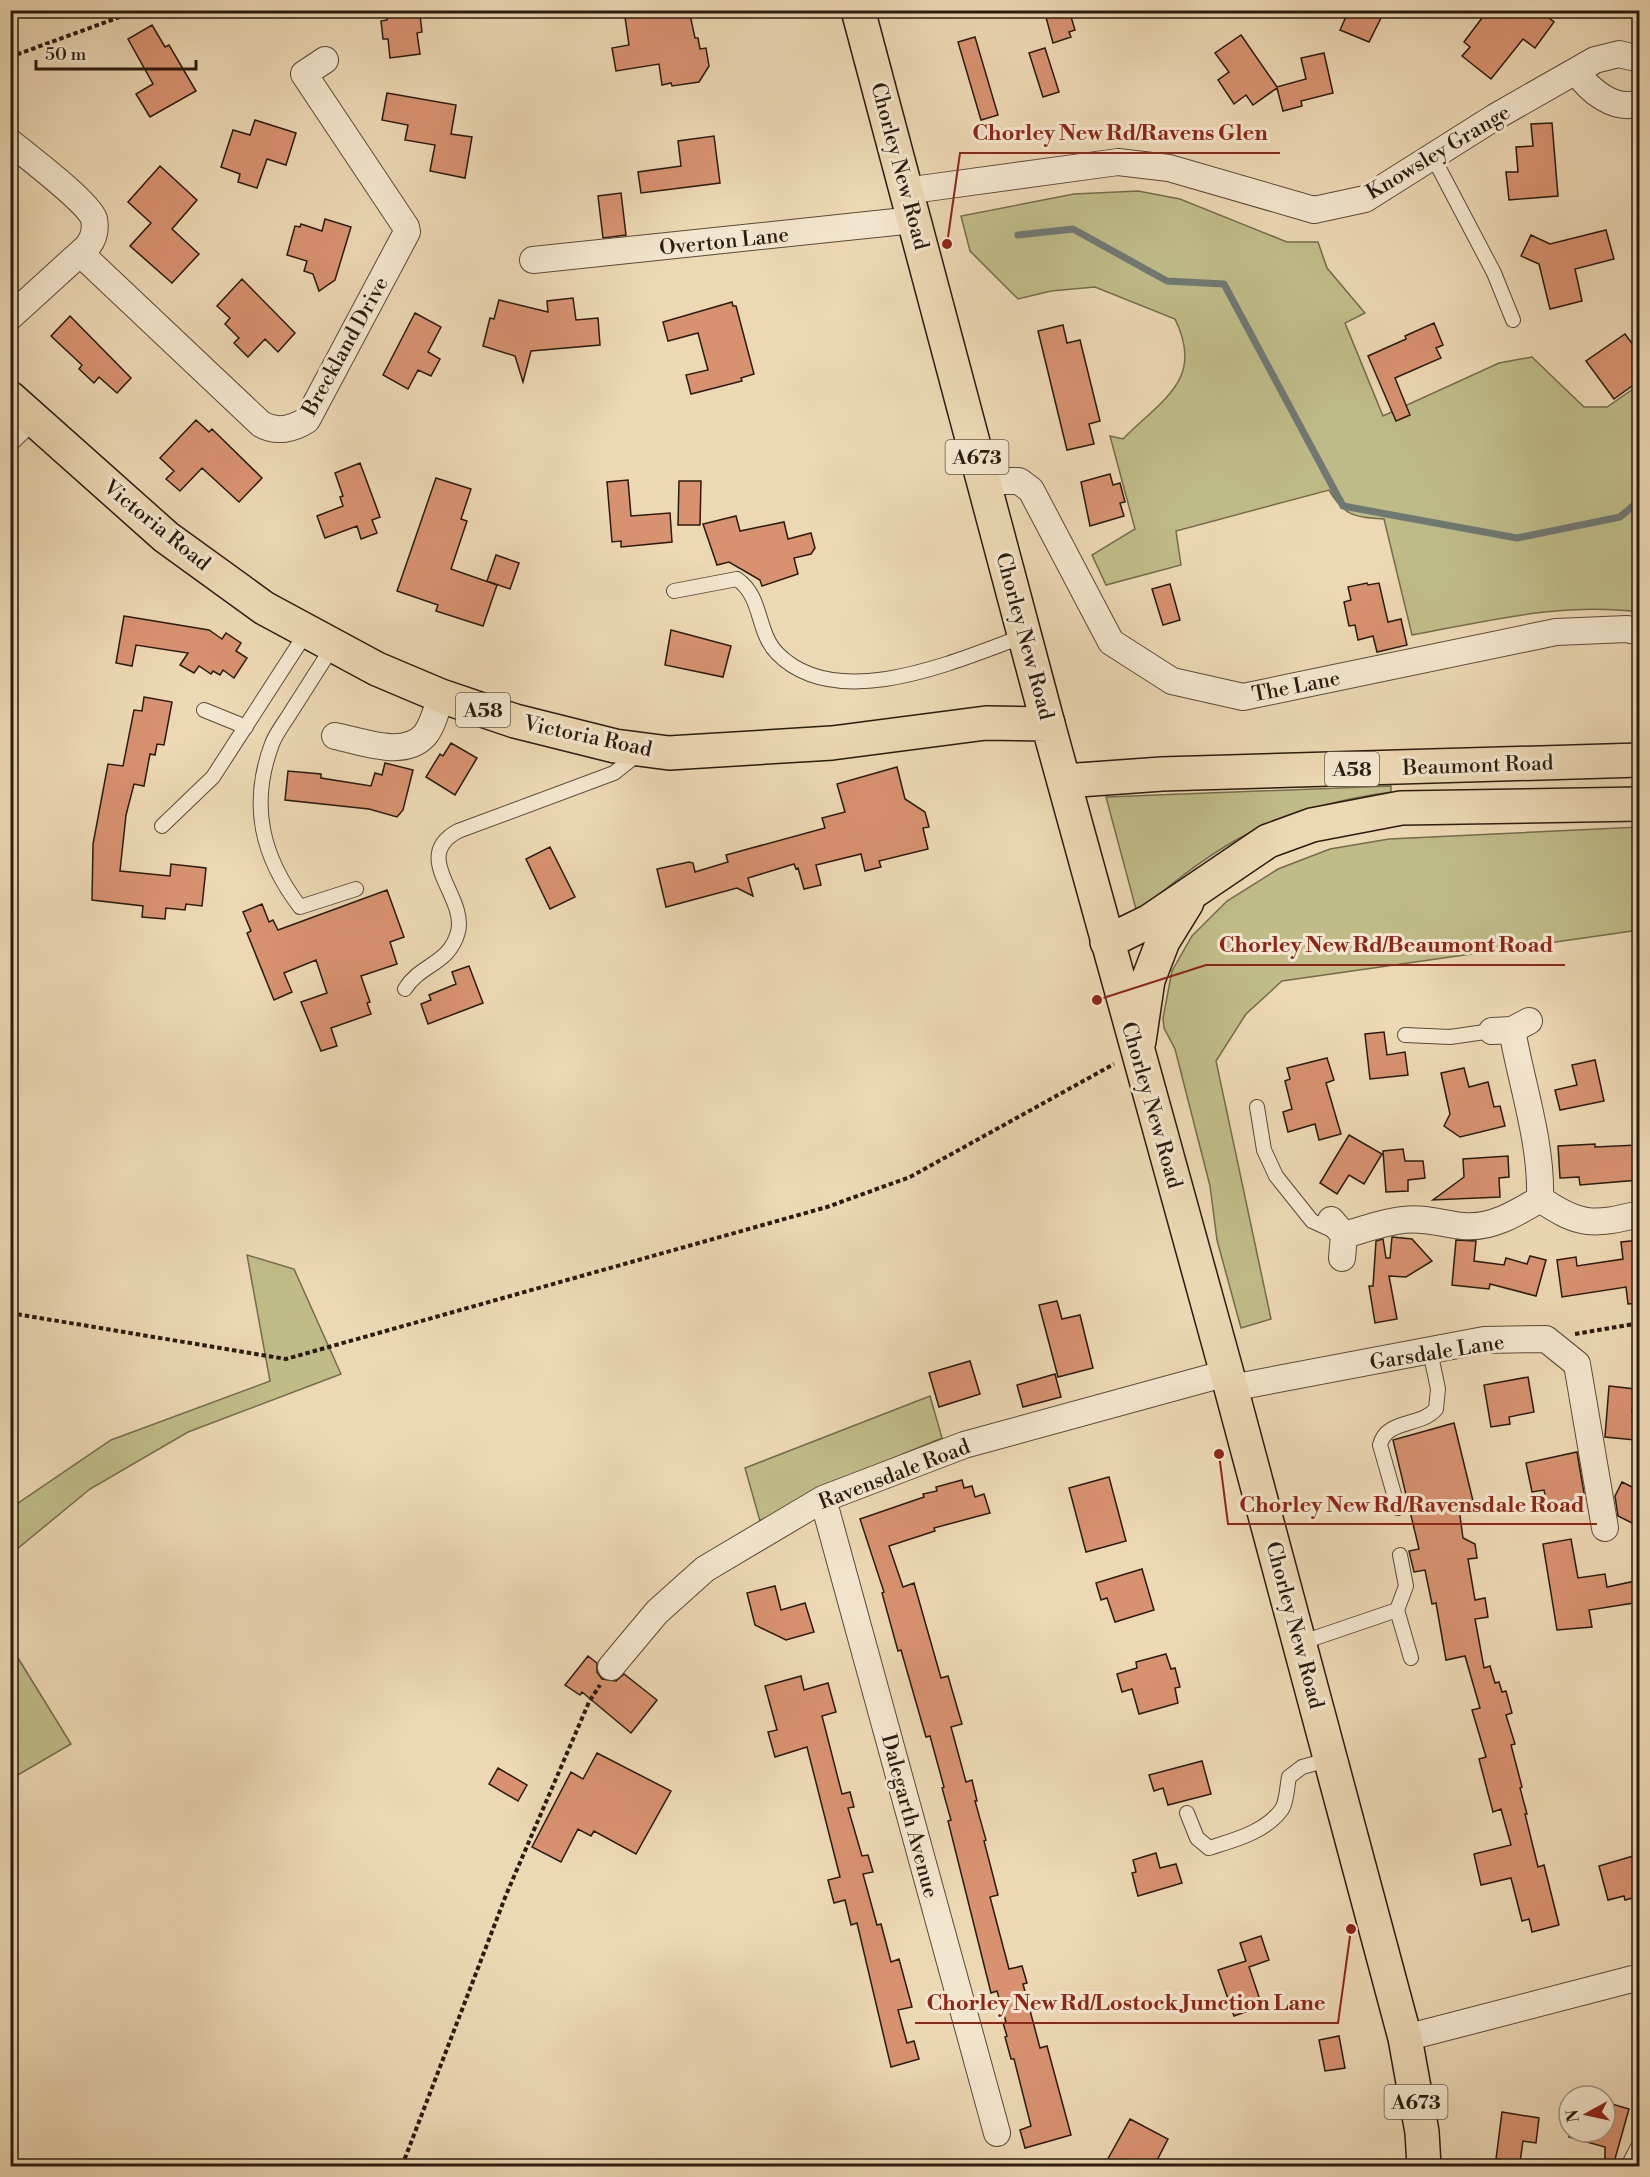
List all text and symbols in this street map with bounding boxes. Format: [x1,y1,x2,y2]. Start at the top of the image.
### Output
scale bar [36,33,196,71]
text: 50 m [45,43,87,66]
street label: Chorley New Road [864,80,934,253]
street label: Knowsley Grange [1362,100,1515,206]
callout: Chorley New Rd/Ravens Glen [960,113,1280,153]
text: Chorley New Rd/Ravens Glen [972,120,1268,147]
street label: Overton Lane [658,222,790,262]
street label: Breckland Drive [296,272,395,421]
road number: A673 [946,440,1008,474]
street label: Victoria Road [97,474,215,577]
street label: Chorley New Road [989,550,1059,723]
street label: The Lane [1250,666,1343,708]
road number: A58 [456,693,510,727]
street label: Victoria Road [520,710,654,763]
street label: Beaumont Road [1401,750,1554,782]
road number: A58 [1325,752,1379,786]
callout: Chorley New Rd/Beaumont Road [1206,925,1565,965]
text: Chorley New Rd/Beaumont Road [1219,932,1553,959]
street label: Chorley New Road [1115,1019,1187,1192]
street label: Garsdale Lane [1368,1330,1506,1376]
street label: Ravensdale Road [815,1434,974,1516]
callout: Chorley New Rd/Ravensdale Road [1228,1484,1597,1524]
text: Chorley New Rd/Ravensdale Road [1239,1492,1585,1519]
street label: Chorley New Road [1259,1539,1329,1712]
street label: Dalegarth Avenue [875,1731,943,1901]
callout: Chorley New Rd/Lostock Junction Lane [915,1983,1338,2023]
text: Chorley New Rd/Lostock Junction Lane [926,1990,1326,2017]
north arrow [1557,2084,1617,2144]
road number: A673 [1384,2085,1448,2119]
text: N [1562,2108,1584,2124]

